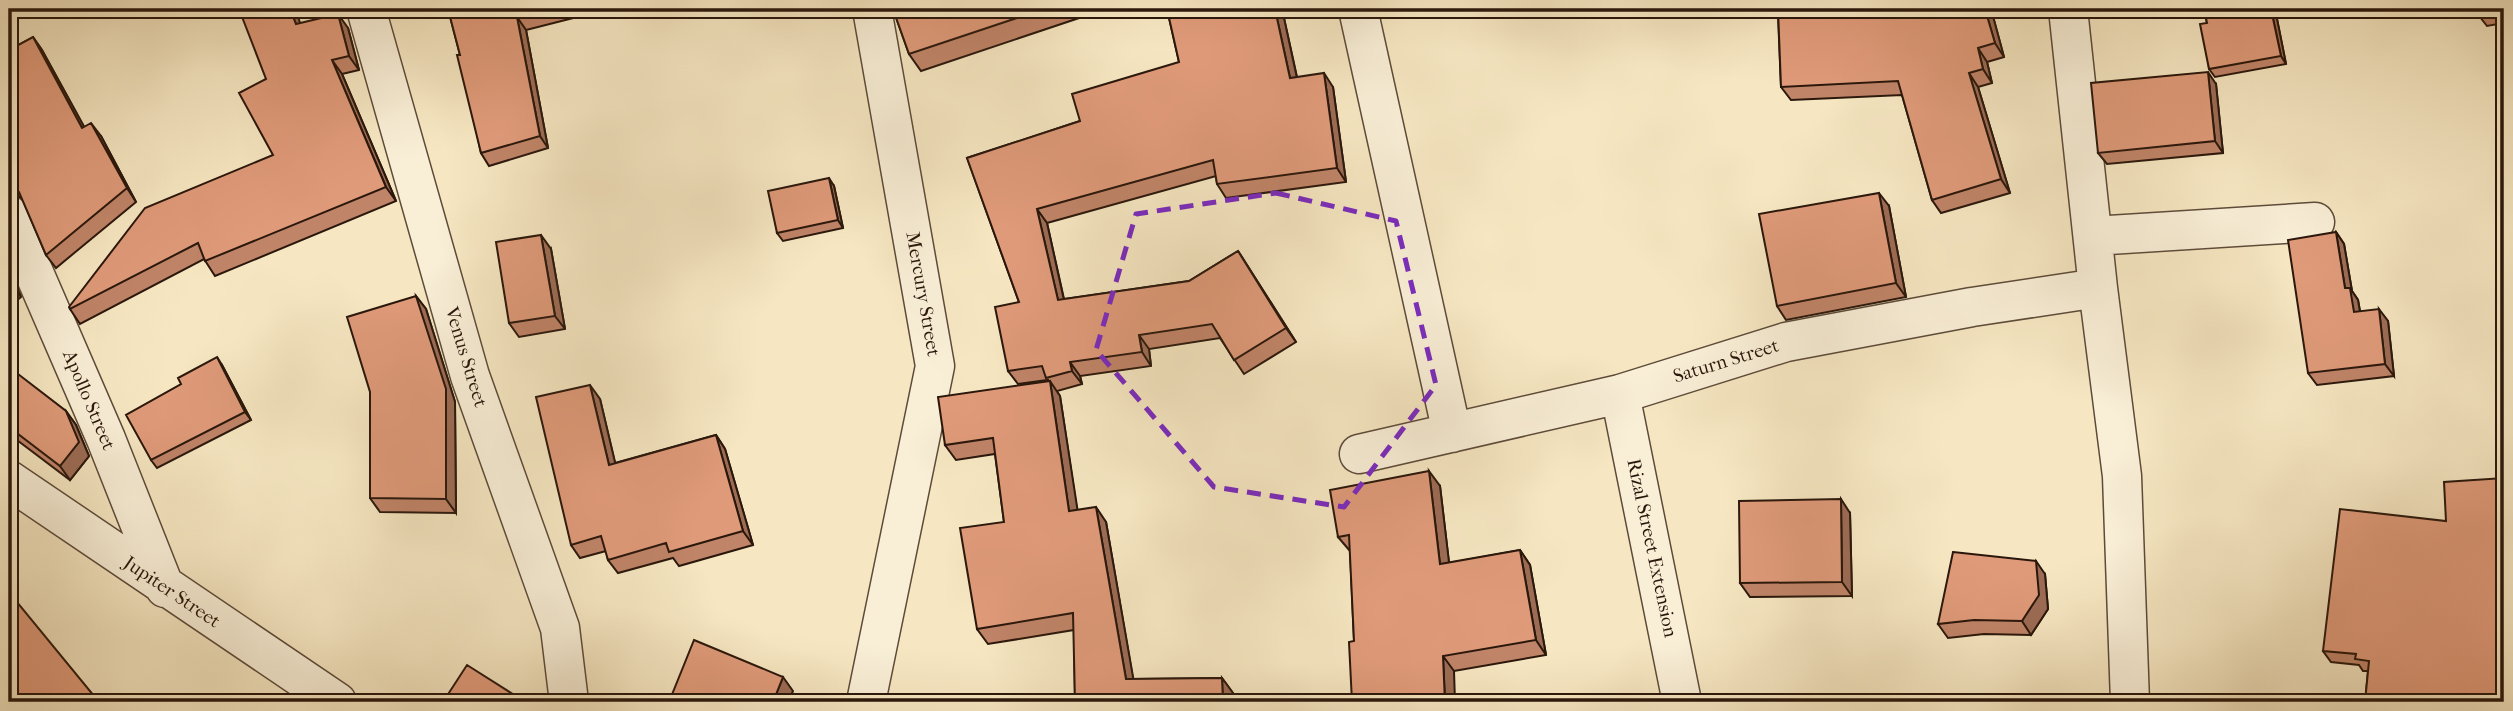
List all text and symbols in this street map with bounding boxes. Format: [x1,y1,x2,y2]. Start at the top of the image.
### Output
street label: Mercury Street [901,230,945,358]
street label: Venus Street [440,303,492,410]
street label: Saturn Street [1670,334,1782,388]
street label: Apollo Street [58,346,120,453]
street label: Rizal Street Extension [1622,457,1682,639]
street label: Jupiter Street [118,551,225,632]

